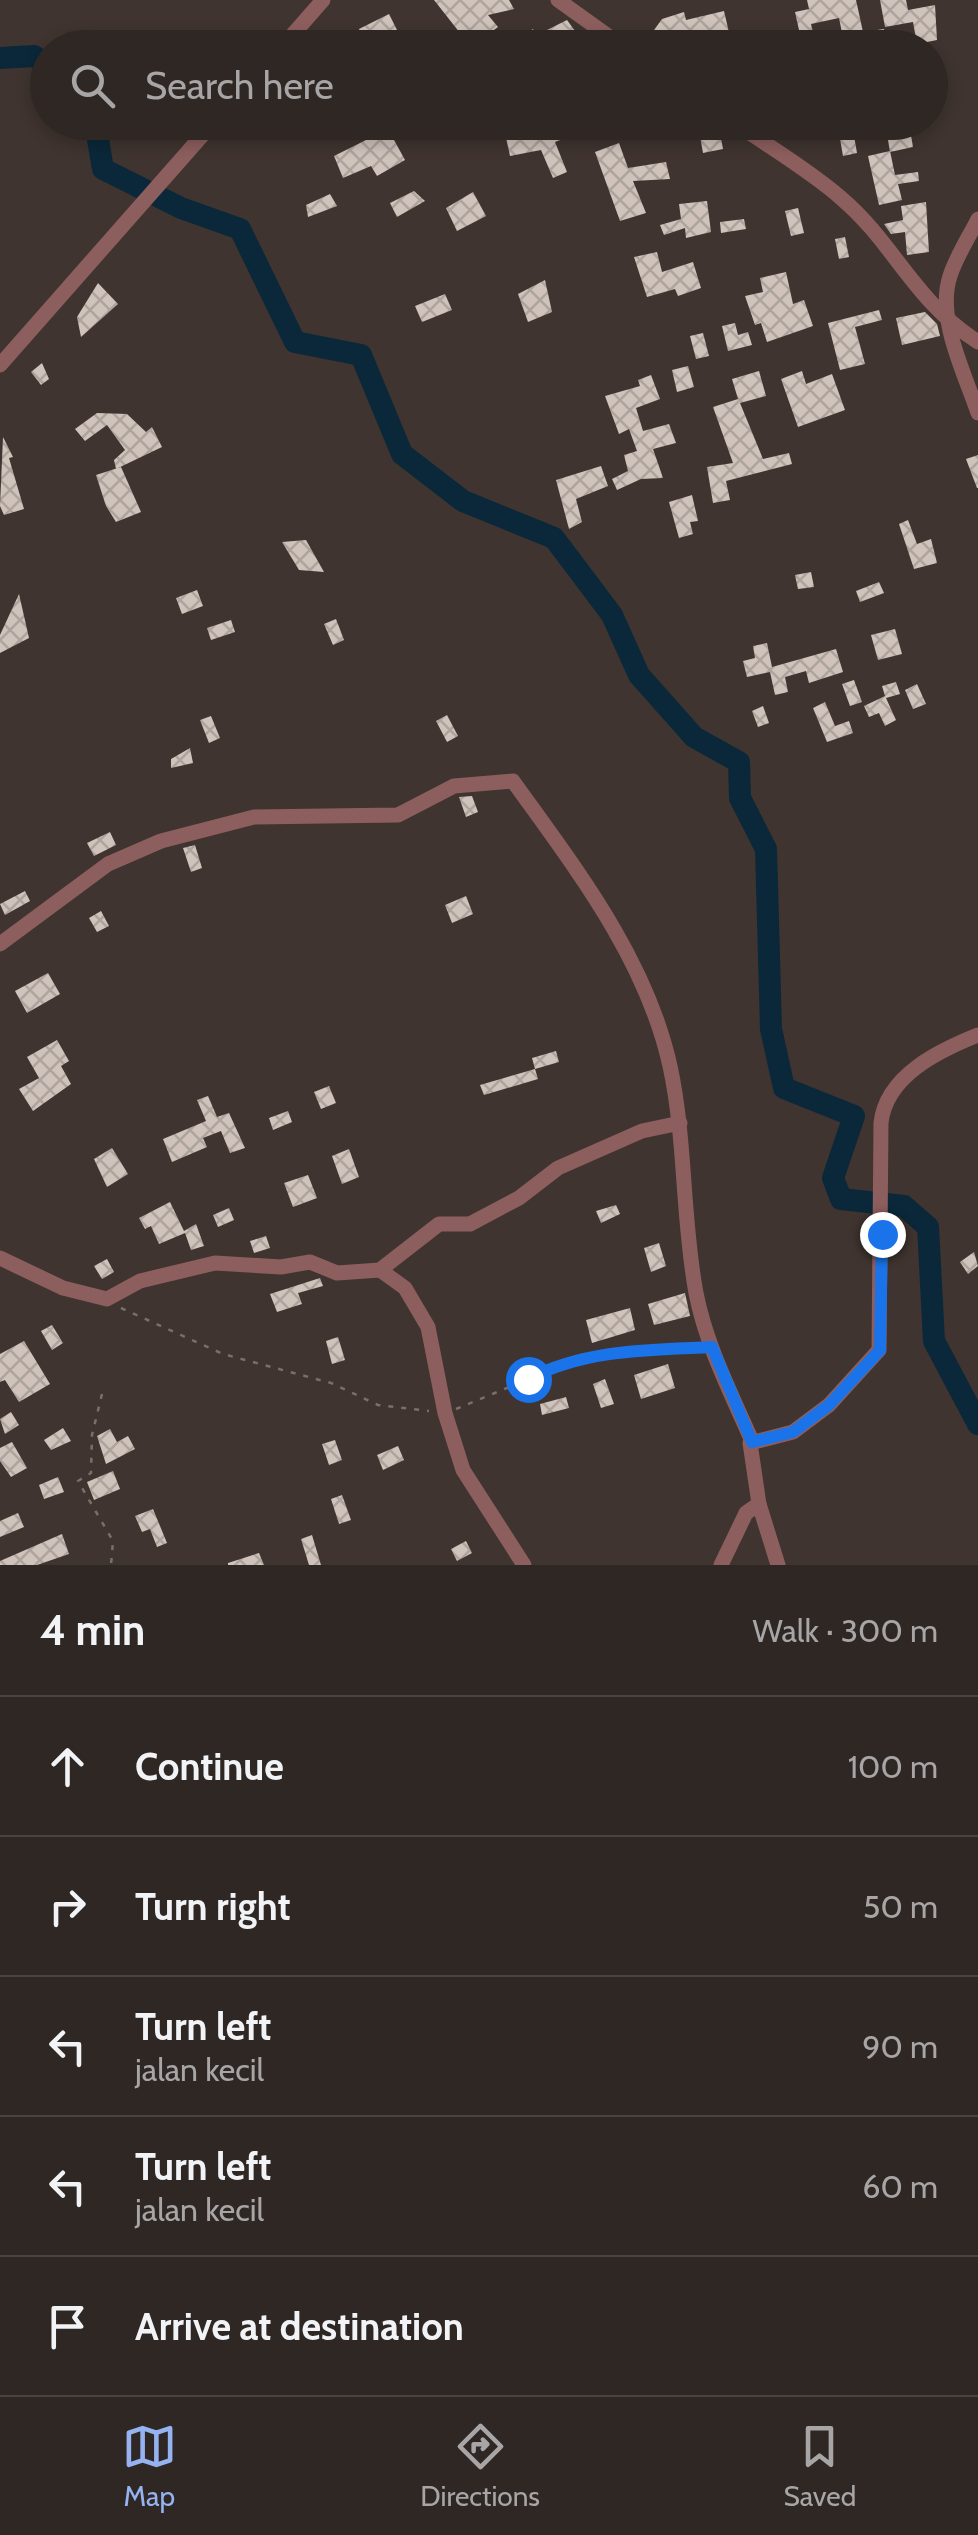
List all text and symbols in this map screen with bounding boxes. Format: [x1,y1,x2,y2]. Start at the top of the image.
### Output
search box [30,30,948,140]
icon: search [65,58,120,113]
text: Search here [145,62,334,109]
route end [860,1212,906,1258]
route start [506,1357,552,1403]
text: 4 min [40,1604,145,1656]
text: Walk · 300 m [752,1611,938,1650]
icon: ahead [40,1739,95,1794]
text: Continue [135,1743,284,1790]
text: 100 m [848,1747,938,1786]
icon: right [40,1879,95,1934]
text: Turn right [135,1883,291,1930]
text: 50 m [863,1887,938,1926]
text: Turn left [135,2003,271,2050]
icon: left [40,2019,95,2074]
text: 90 m [862,2027,938,2066]
text: jalan kecil [135,2050,264,2089]
text: Turn left [135,2143,271,2190]
icon: left [40,2159,95,2214]
text: 60 m [862,2167,938,2206]
text: jalan kecil [135,2190,264,2229]
icon: arrive [40,2299,95,2354]
text: Arrive at destination [135,2303,464,2350]
tab: Map [122,2419,177,2513]
tab: Directions [420,2419,540,2513]
tab: Saved [784,2419,856,2513]

